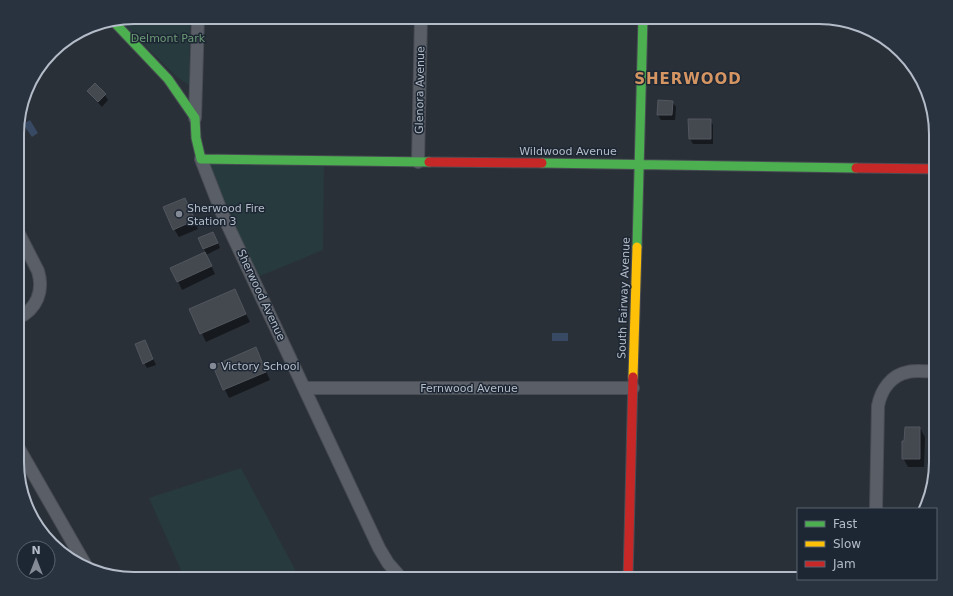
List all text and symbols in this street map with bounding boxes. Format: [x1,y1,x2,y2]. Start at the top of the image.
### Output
park label: Delmont Park [131,32,206,45]
street label: Glenora Avenue [413,46,427,134]
district label: SHERWOOD [634,70,742,88]
street label: Wildwood Avenue [519,145,617,158]
place label: Sherwood Fire Station 3 [187,202,265,228]
marker: Sherwood Fire Station 3 [174,209,184,219]
street label: South Fairway Avenue [615,237,633,359]
street label: Sherwood Avenue [234,247,288,343]
place label: Victory School [221,360,299,373]
marker: Victory School [208,361,218,371]
street label: Fernwood Avenue [420,382,518,395]
legend [797,508,937,580]
text: Fast [833,517,857,531]
text: Slow [833,537,861,551]
north arrow [16,540,56,580]
text: N [31,544,41,557]
text: Jam [832,557,856,571]

